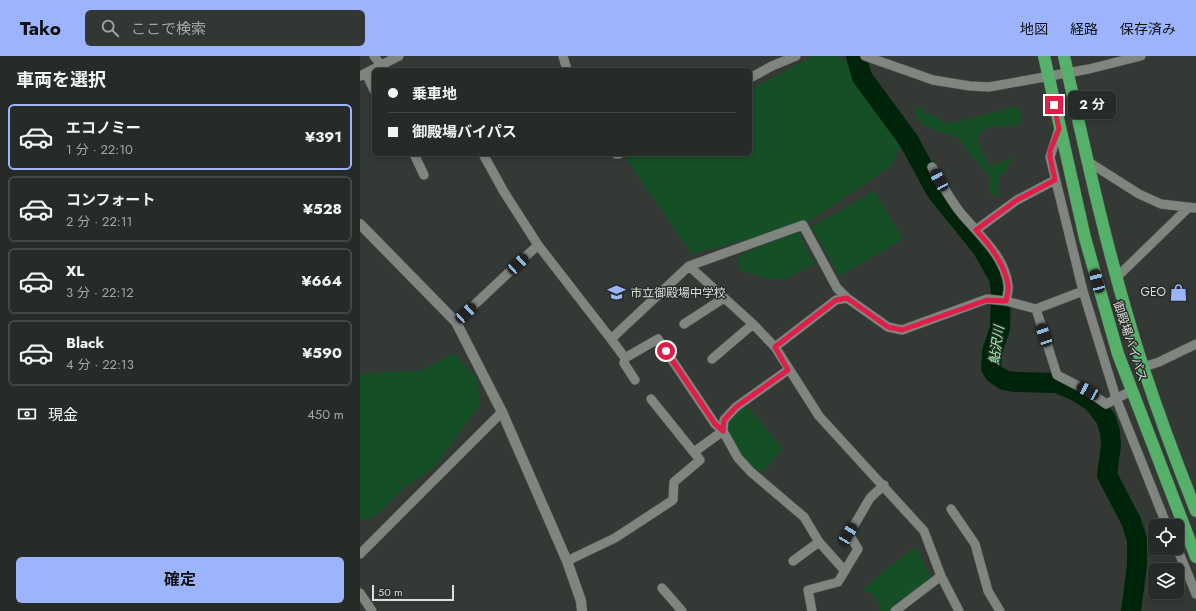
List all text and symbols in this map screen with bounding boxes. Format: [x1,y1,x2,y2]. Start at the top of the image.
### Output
search box [85,10,365,46]
text: Tako [20,15,61,42]
icon: search [99,17,121,39]
text: ここで検索 [131,18,206,40]
text: 地図 [1020,19,1048,39]
text: 経路 [1070,19,1098,39]
text: 保存済み [1120,19,1176,39]
text: 車両を選択 [16,67,106,93]
text: 乗車地 [412,83,457,105]
callout: 2 分 [1068,91,1116,119]
text: 2 分 [1079,95,1105,114]
route end [1045,96,1063,114]
text: エコノミー [66,117,141,139]
icon: car [18,119,54,155]
text: 御殿場バイパス [412,121,517,143]
text: ¥391 [305,126,342,148]
text: 1 分 · 22:10 [66,140,133,159]
car [928,167,950,193]
text: コンフォート [66,189,156,211]
icon: car [18,191,54,227]
text: ¥528 [303,198,342,220]
text: 2 分 · 22:11 [66,212,132,231]
car [505,251,531,277]
text: XL [66,260,84,282]
icon: car [18,263,54,299]
car [1088,268,1106,294]
text: ¥664 [301,270,342,292]
shop icon: GEO [1169,282,1189,302]
text: 3 分 · 22:12 [66,283,134,302]
school or university icon: 市立御殿場中学校 [607,283,627,303]
place label: GEO [1141,283,1166,301]
place label: 市立御殿場中学校 [630,284,726,302]
street label: 御殿場バイパス [1108,298,1152,384]
car [453,300,479,326]
water label: 鮎沢川 [984,322,1009,366]
car [1035,322,1053,348]
text: Black [66,332,104,354]
icon: car [18,335,54,371]
text: ¥590 [302,342,342,364]
route start [657,342,675,360]
text: 4 分 · 22:13 [66,355,134,374]
car [1075,380,1101,402]
icon: cash [16,403,38,425]
text: 現金 [48,404,78,426]
text: 450 m [307,405,344,424]
map controls [1148,519,1184,599]
button: locate [1148,519,1184,555]
car [837,521,859,547]
button: 確定 [16,557,344,603]
button: layers [1148,563,1184,599]
scale bar [372,583,454,602]
text: 50 m [378,584,403,600]

